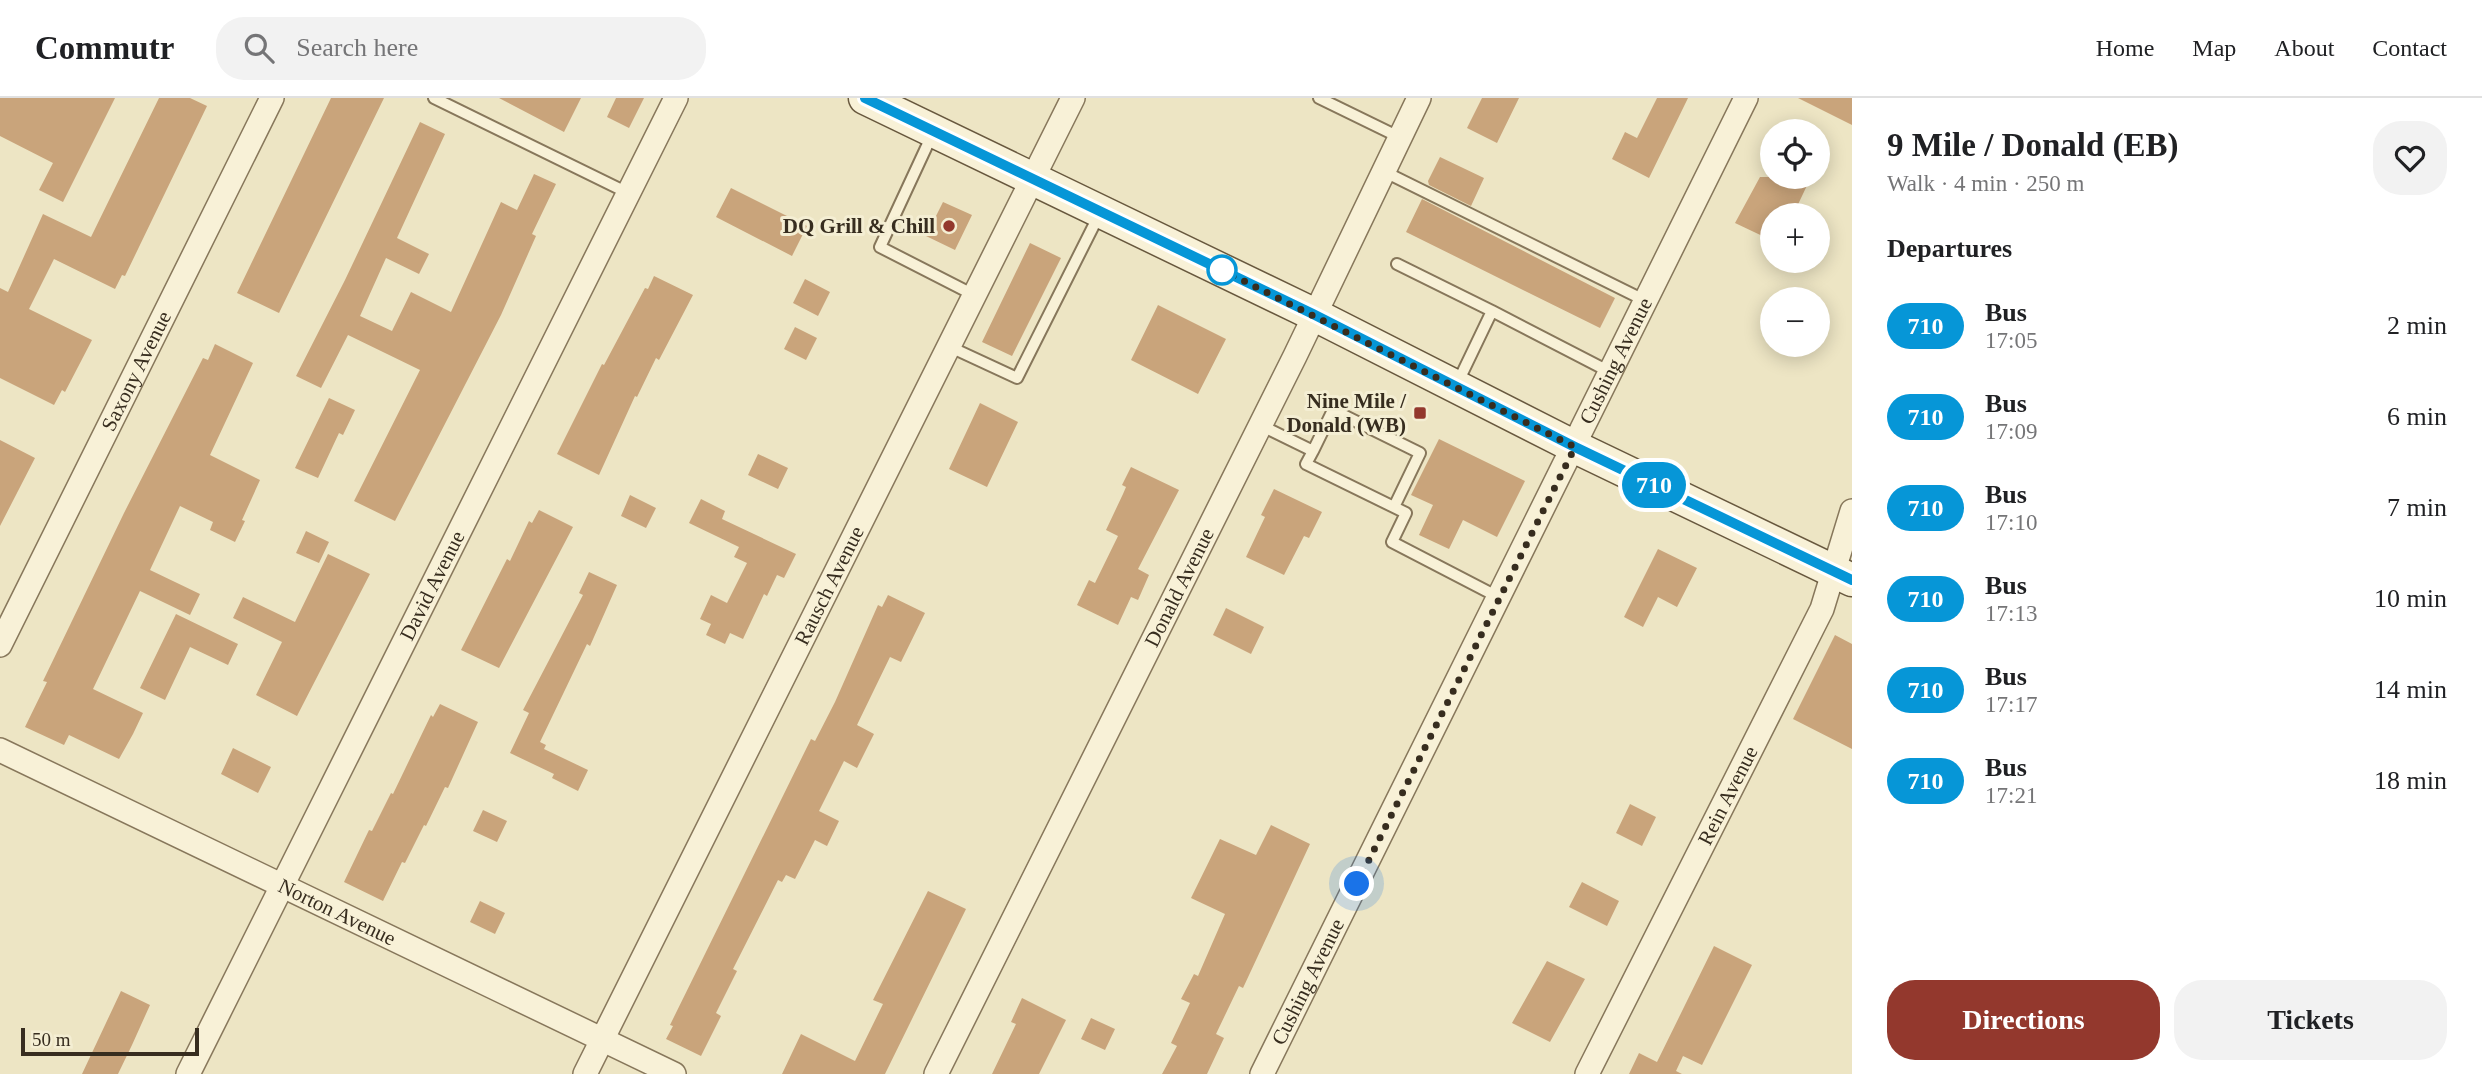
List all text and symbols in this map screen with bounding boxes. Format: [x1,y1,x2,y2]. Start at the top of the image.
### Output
search box [216,17,706,80]
icon: search [240,29,278,67]
text: Commutr [35,30,174,66]
text: Search here [296,33,418,62]
text: Home [2096,35,2154,61]
text: Map [2192,35,2236,61]
text: About [2274,35,2334,61]
text: Contact [2372,35,2447,61]
map controls [1760,119,1830,357]
button: locate [1760,119,1830,189]
button: heart [2373,121,2447,195]
text: 9 Mile / Donald (EB) [1887,127,2179,163]
text: Walk · 4 min · 250 m [1887,171,2084,196]
button: + [1760,203,1830,273]
place label: DQ Grill & Chill [783,214,935,238]
marker: DQ Grill & Chill [941,218,957,234]
text: Departures [1887,234,2012,263]
unlabelled marker [1207,255,1237,285]
button: − [1760,287,1830,357]
street label: Cushing Avenue [1574,294,1657,428]
text: Bus [1985,298,2027,327]
street label: Saxony Avenue [96,307,176,435]
text: 2 min [2387,311,2447,340]
text: 710 [1908,313,1944,339]
text: 17:05 [1985,328,2037,353]
place label: Nine Mile / Donald (WB) [1286,389,1407,437]
text: Bus [1985,389,2027,418]
text: 6 min [2387,402,2447,431]
text: 710 [1908,404,1944,430]
marker: Nine Mile / Donald (WB) [1412,405,1428,421]
text: 17:09 [1985,419,2037,444]
line badge: 710 [1614,462,1694,508]
text: 710 [1636,472,1672,498]
text: Bus [1985,480,2027,509]
text: 7 min [2387,493,2447,522]
text: 710 [1908,495,1944,521]
text: 17:10 [1985,510,2037,535]
street label: Rausch Avenue [789,522,869,649]
street label: Donald Avenue [1140,524,1219,651]
street label: David Avenue [395,527,470,644]
text: Bus [1985,571,2027,600]
text: 10 min [2374,584,2447,613]
text: 710 [1908,586,1944,612]
text: 17:13 [1985,601,2037,626]
text: Bus [1985,662,2027,691]
text: 14 min [2374,675,2447,704]
text: 710 [1908,677,1944,703]
text: 17:17 [1985,692,2037,717]
street label: Rein Avenue [1693,742,1763,849]
text: Bus [1985,753,2027,782]
text: 18 min [2374,766,2447,795]
text: 710 [1908,768,1944,794]
text: 17:21 [1985,783,2037,808]
your location [1339,866,1374,901]
street label: Norton Avenue [274,874,400,950]
street label: Cushing Avenue [1266,915,1349,1049]
button: Directions [1887,980,2160,1060]
button: Tickets [2174,980,2447,1060]
scale bar [21,1025,200,1057]
text: 50 m [32,1029,71,1050]

